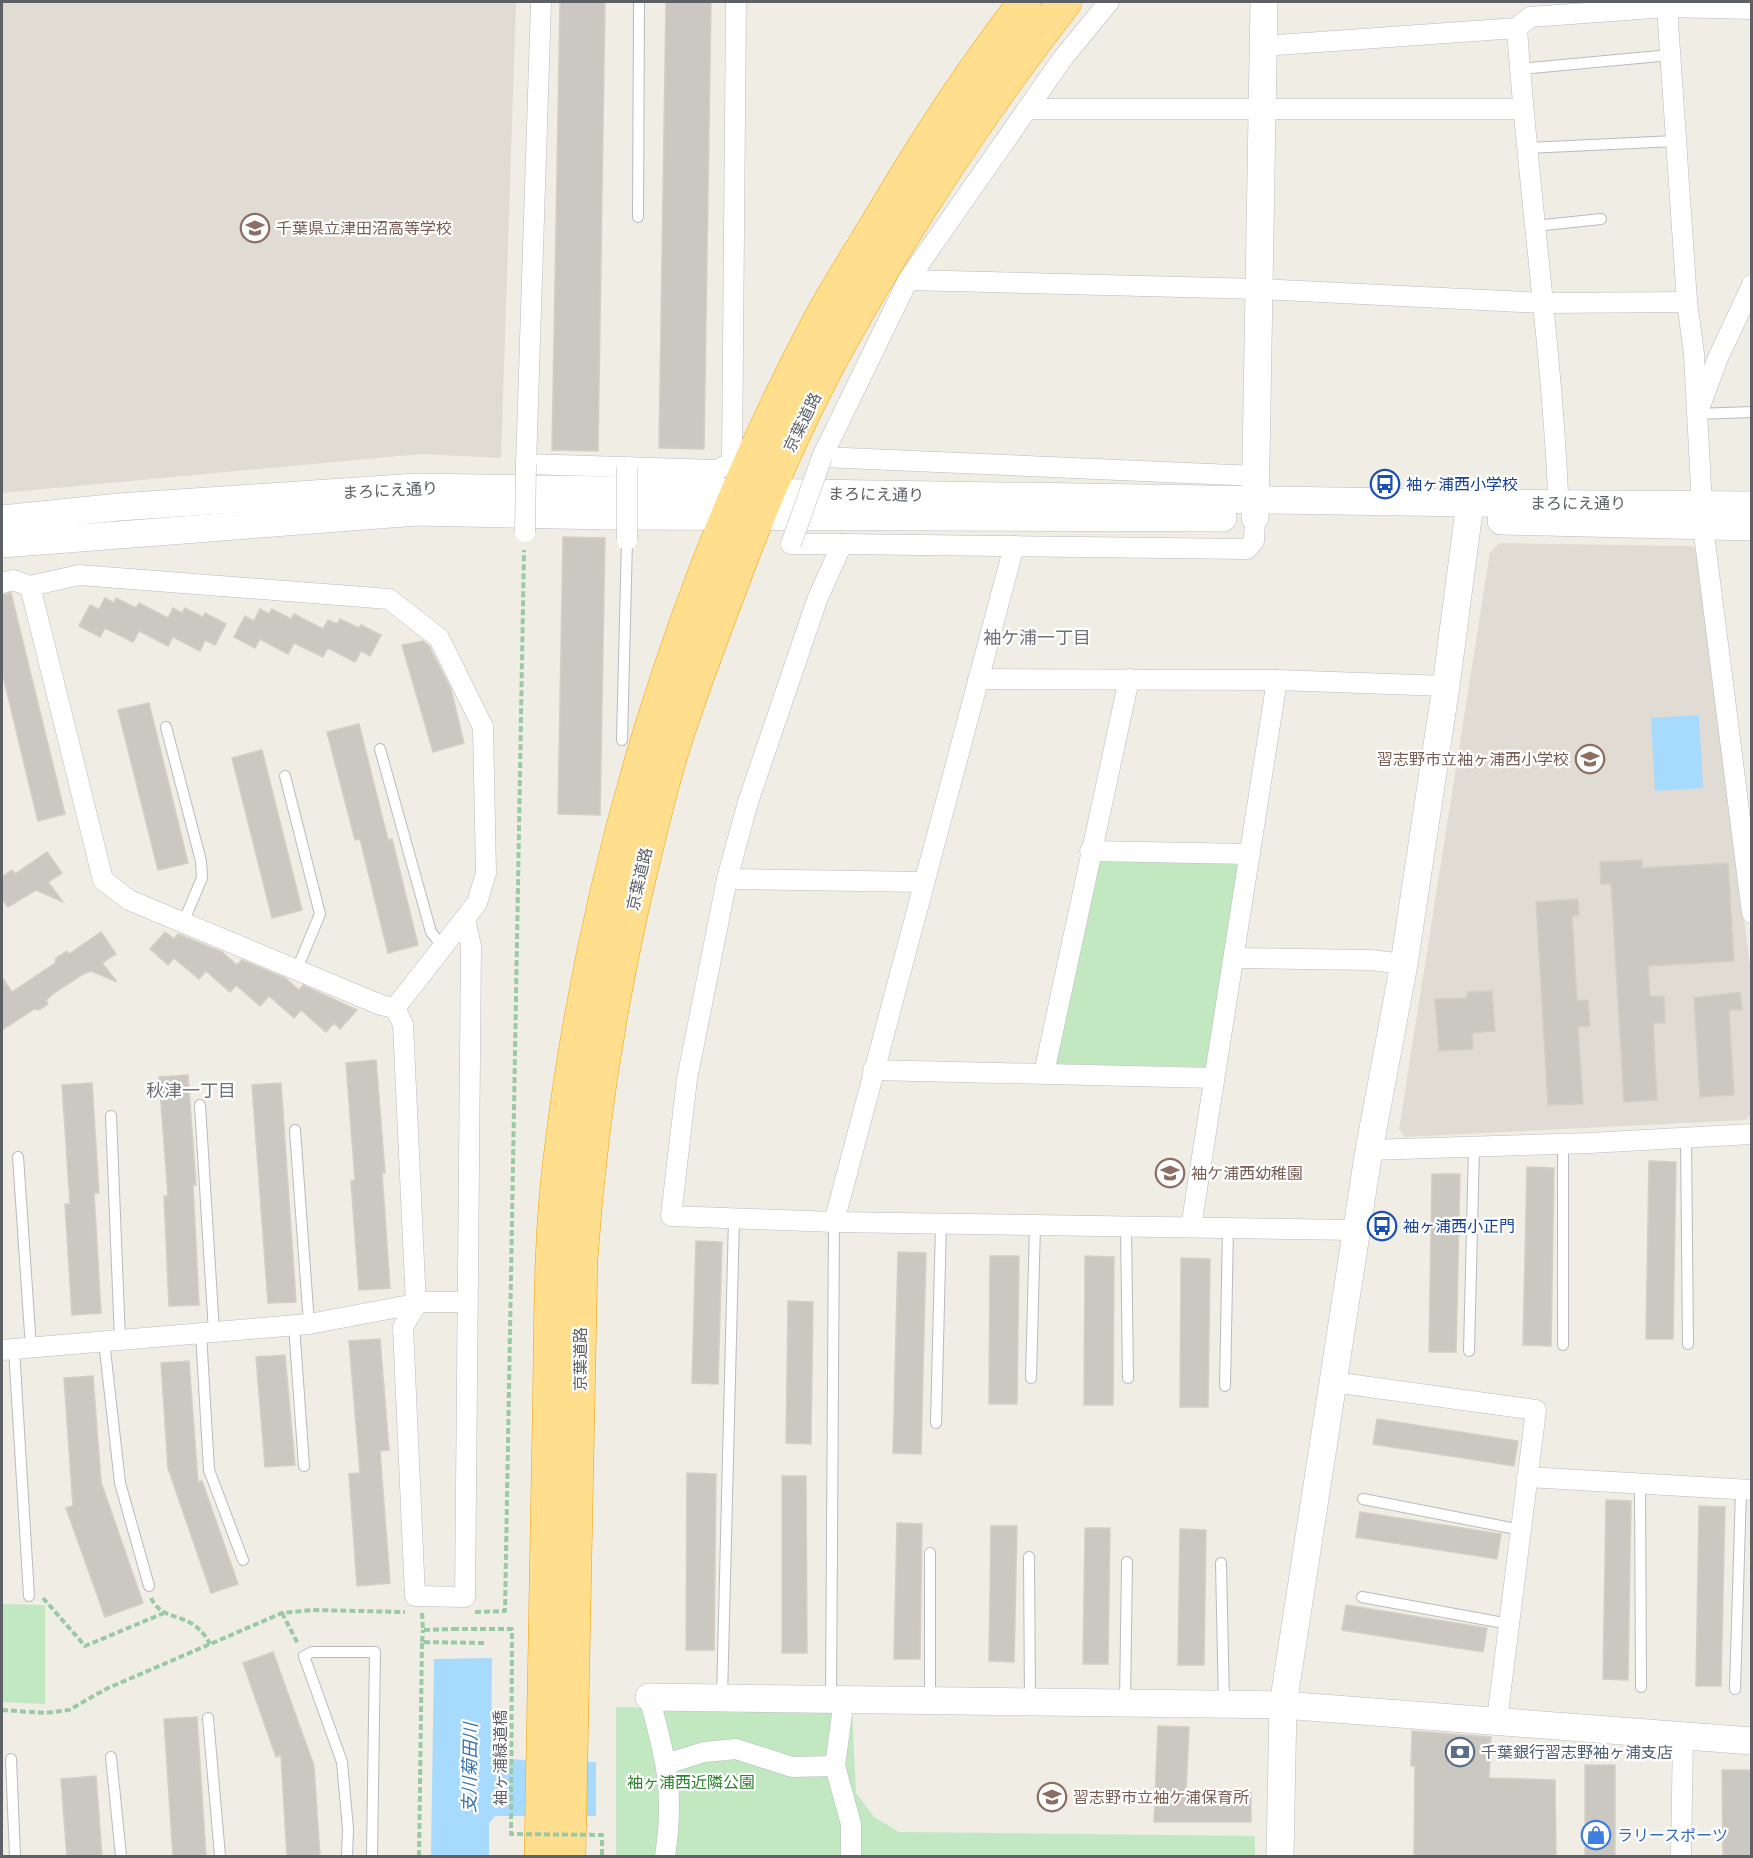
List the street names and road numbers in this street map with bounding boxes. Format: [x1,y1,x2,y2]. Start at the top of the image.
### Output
street label: 京葉道路 [780,389,825,455]
street label: まろにえ通り [342,478,438,502]
street label: まろにえ通り [828,484,924,505]
street label: まろにえ通り [1530,494,1626,513]
street label: 京葉道路 [623,846,656,912]
street label: 京葉道路 [571,1327,590,1391]
street label: 袖ヶ浦緑道橋 [491,1710,510,1806]

